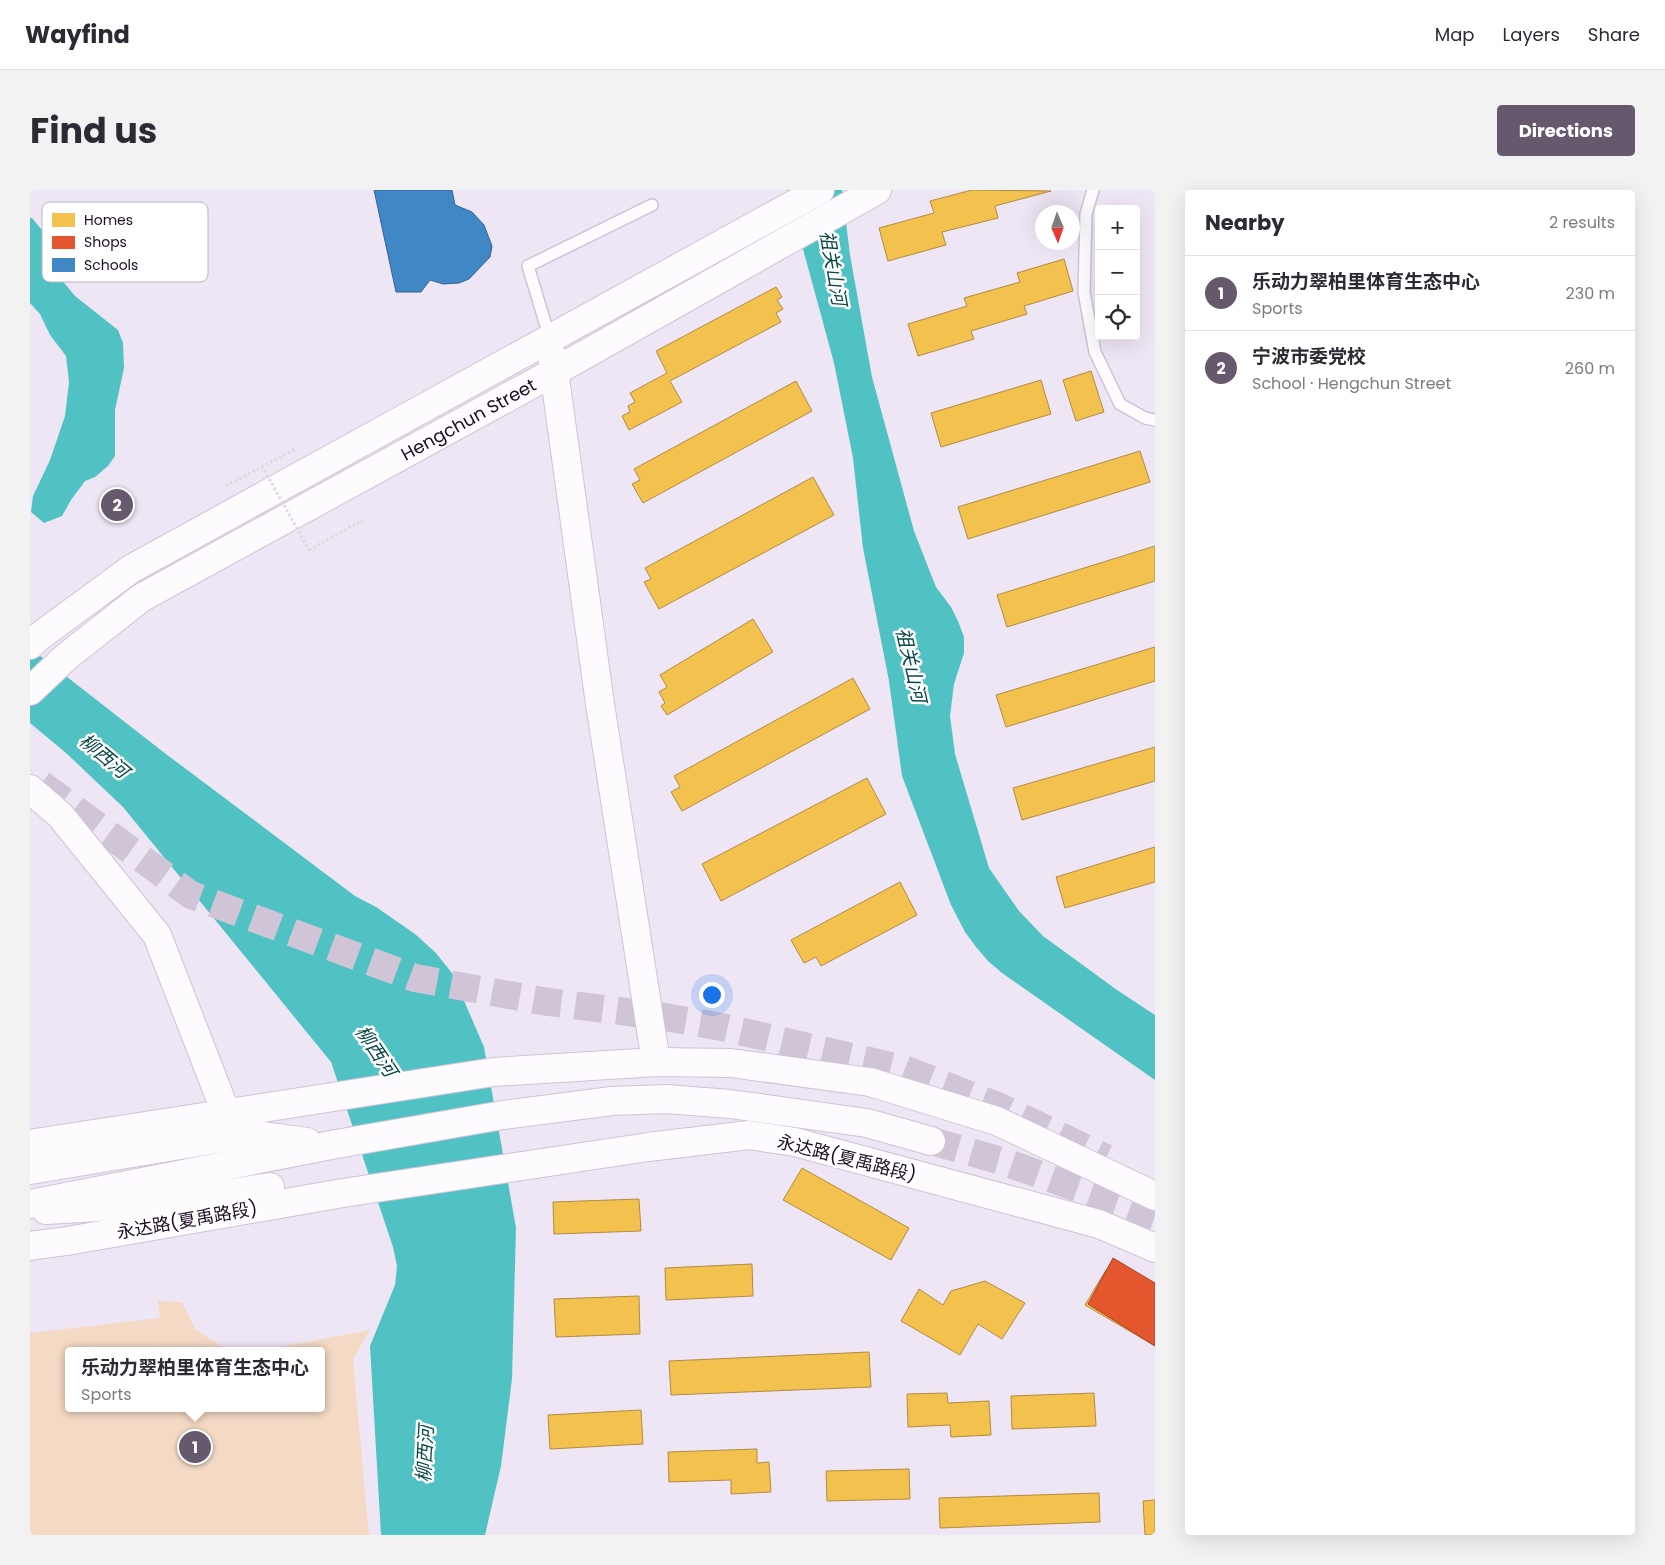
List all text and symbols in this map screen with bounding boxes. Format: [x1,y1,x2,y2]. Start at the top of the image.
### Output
text: Wayfind [25,18,130,51]
text: Map [1435,22,1475,47]
text: Layers [1503,22,1560,47]
text: Share [1588,22,1640,47]
button: Directions [1497,105,1635,156]
text: Find us [30,106,157,155]
legend [42,202,208,282]
north arrow [1035,205,1080,250]
map controls [1095,205,1140,340]
button: + [1095,205,1140,250]
text: Nearby [1205,208,1285,237]
text: Homes [84,210,133,230]
text: 2 results [1549,211,1615,234]
water label: 祖关山河 [813,228,854,312]
text: Shops [84,232,127,252]
button: − [1095,250,1140,295]
text: Schools [84,255,138,275]
text: 乐动力翠柏里体育生态中心 [1252,268,1480,295]
text: 1 [1218,282,1224,305]
text: 230 m [1566,282,1615,305]
button: locate [1095,295,1140,340]
text: Sports [1252,297,1303,320]
text: 宁波市委党校 [1252,343,1366,370]
text: 2 [1216,357,1226,380]
text: 260 m [1565,357,1615,380]
street label: Hengchun Street [396,372,540,466]
text: School · Hengchun Street [1252,372,1451,395]
pin: 2 [101,486,133,524]
water label: 祖关山河 [889,625,934,709]
water label: 柳西河 [73,727,138,787]
your location [699,982,725,1008]
water label: 柳西河 [349,1020,405,1085]
street label: 永达路(夏禹路段) [775,1129,919,1187]
street label: 永达路(夏禹路段) [115,1195,259,1245]
popup [65,1347,325,1412]
text: 乐动力翠柏里体育生态中心 [81,1354,309,1381]
text: Sports [81,1383,132,1406]
water label: 柳西河 [410,1421,440,1483]
pin: 1 [179,1428,211,1466]

